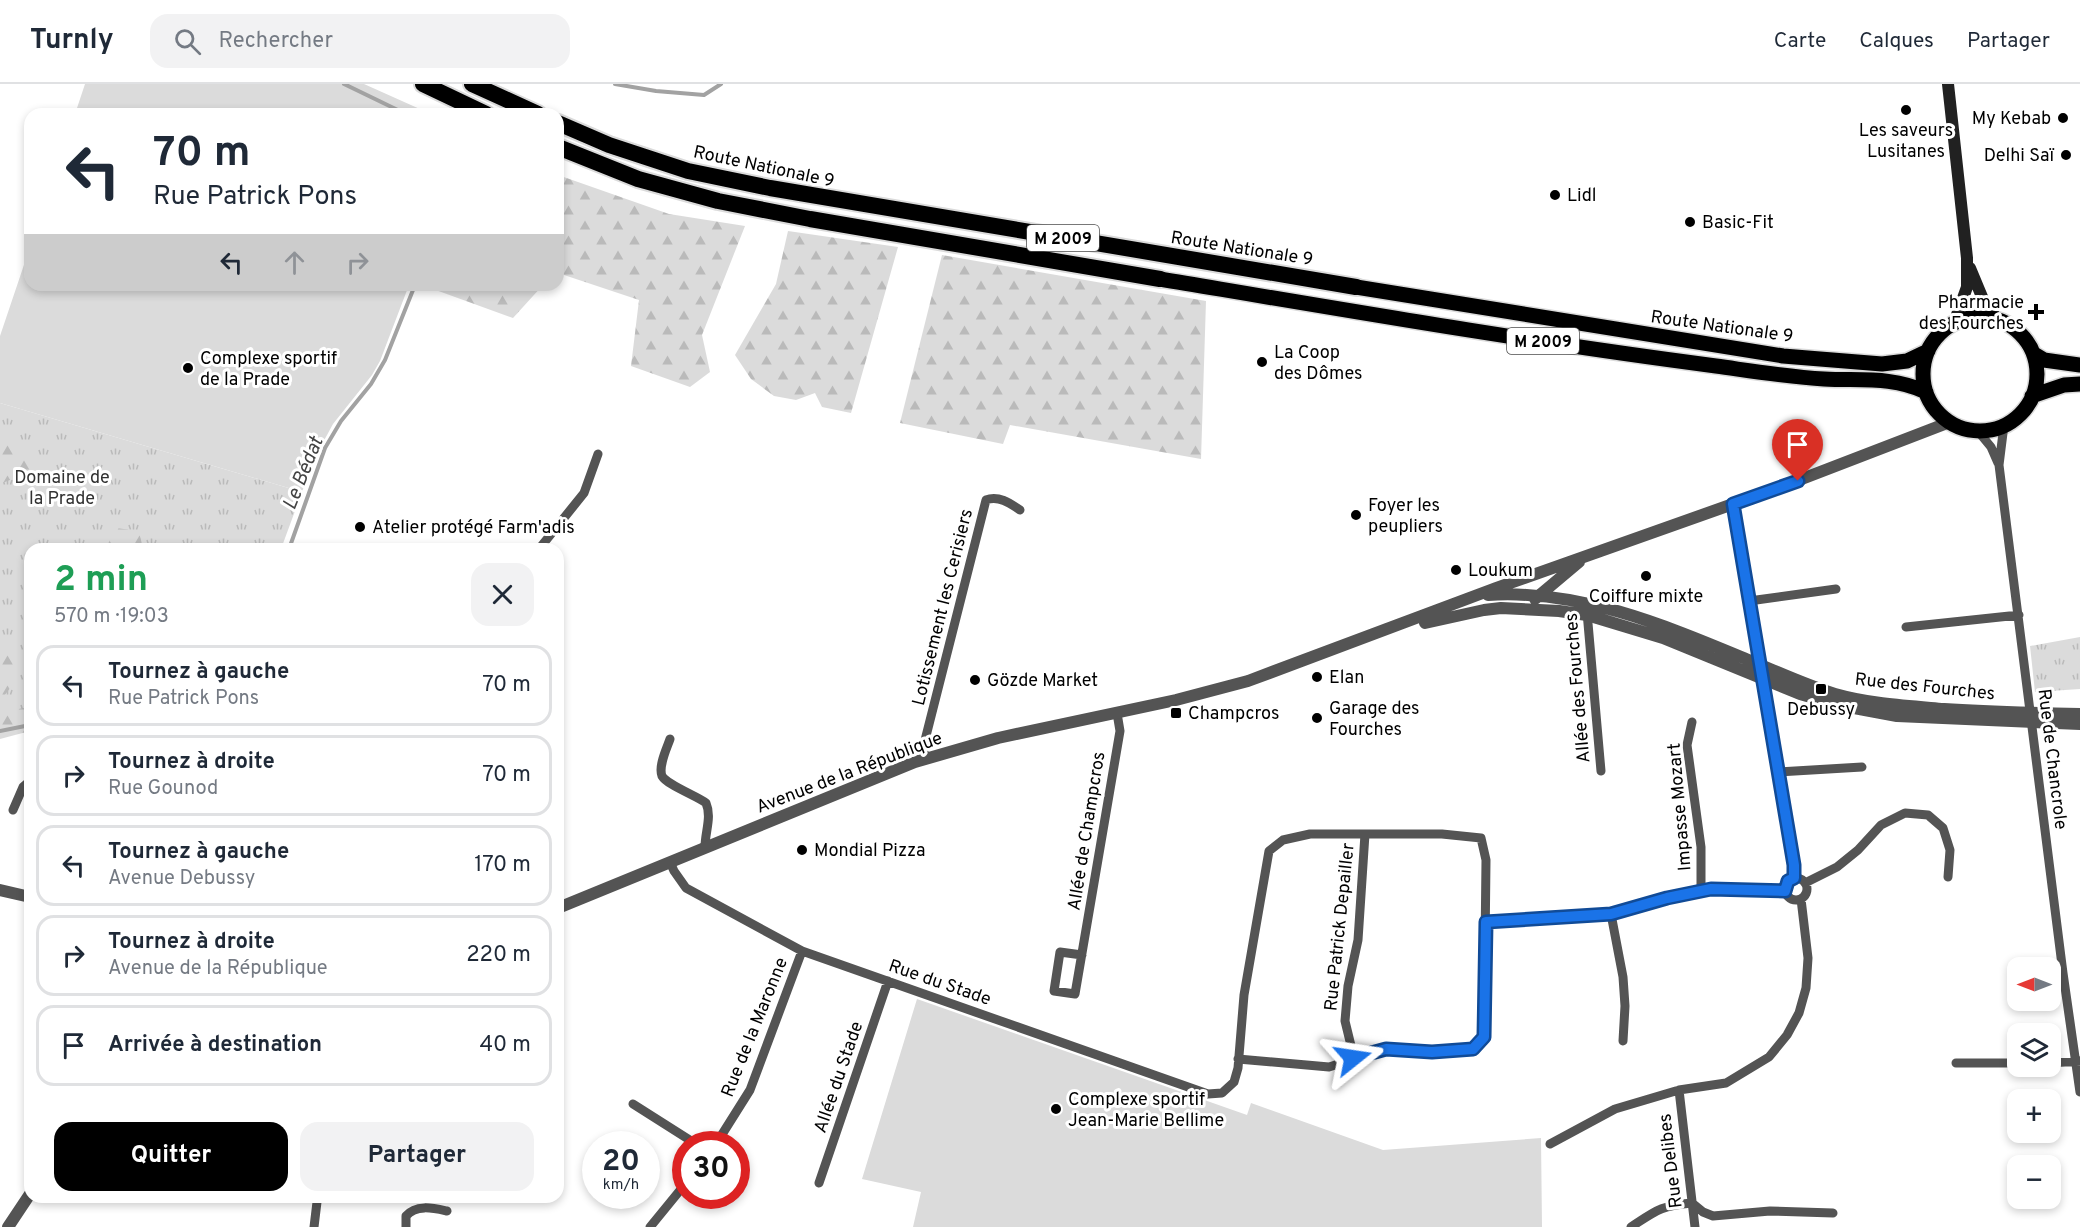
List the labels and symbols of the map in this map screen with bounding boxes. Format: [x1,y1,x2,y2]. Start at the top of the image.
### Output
marker: Les saveurs Lusitanes [1899,103,1913,117]
place label: My Kebab [1972,108,2051,131]
marker: My Kebab [2056,111,2070,125]
place label: Les saveurs Lusitanes [1859,120,1953,164]
street label: Route Nationale 9 [691,141,836,194]
place label: Delhi Saï [1984,145,2054,168]
marker: Delhi Saï [2059,148,2073,162]
place label: Lidl [1567,185,1596,208]
marker: Lidl [1548,188,1562,202]
place label: Basic-Fit [1702,212,1774,235]
marker: Basic-Fit [1683,215,1697,229]
road number: M 2009 [1027,225,1099,251]
street label: Route Nationale 9 [1169,227,1315,272]
place label: Pharmacie des Fourches [1919,292,2024,336]
marker: Pharmacie des Fourches [2029,305,2043,319]
street label: Route Nationale 9 [1649,306,1795,349]
road number: M 2009 [1507,328,1579,354]
place label: La Coop des Dômes [1274,342,1362,386]
place label: Complexe sportif de la Prade [200,348,337,392]
marker: La Coop des Dômes [1255,355,1269,369]
marker: Complexe sportif de la Prade [181,361,195,375]
pin [1772,419,1823,481]
water label: Le Bédat [277,433,331,514]
park label: Domaine de la Prade [14,467,110,511]
place label: Foyer les peupliers [1368,495,1443,539]
street label: Lotissement les Cerisiers [908,507,979,708]
marker: Foyer les peupliers [1349,508,1363,522]
place label: Atelier protégé Farm'adis [372,517,575,540]
marker: Atelier protégé Farm'adis [353,520,367,534]
place label: Loukum [1468,560,1533,583]
marker: Loukum [1449,563,1463,577]
marker: Coiffure mixte [1639,569,1653,583]
place label: Coiffure mixte [1589,586,1703,609]
street label: Allée des Fourches [1560,612,1597,764]
place label: Elan [1329,667,1364,690]
street label: Rue des Fourches [1854,669,1996,706]
place label: Gözde Market [987,670,1098,693]
marker: Elan [1310,670,1324,684]
marker: Gözde Market [968,673,982,687]
marker: Debussy [1814,682,1828,696]
street label: Rue de Chancrole [2031,687,2072,831]
place label: Garage des Fourches [1329,698,1420,742]
place label: Debussy [1787,699,1855,722]
place label: Champcros [1188,703,1279,726]
marker: Champcros [1169,706,1183,720]
marker: Garage des Fourches [1310,711,1324,725]
street label: Avenue de la République [753,727,946,820]
street label: Impasse Mozart [1663,742,1698,872]
street label: Allée de Champcros [1064,750,1111,912]
place label: Mondial Pizza [814,840,926,863]
street label: Rue Patrick Depailler [1320,842,1361,1012]
marker: Mondial Pizza [795,843,809,857]
street label: Rue de la Maronne [717,954,794,1101]
street label: Rue du Stade [885,955,994,1012]
north arrow [2007,957,2061,1011]
street label: Allée du Stade [810,1019,869,1136]
position arrow [1321,1026,1385,1090]
place label: Complexe sportif Jean-Marie Bellime [1068,1089,1224,1133]
marker: Complexe sportif Jean-Marie Bellime [1049,1102,1063,1116]
street label: Rue Delibes [1654,1112,1689,1209]
speed limit sign: 30 [672,1131,750,1209]

